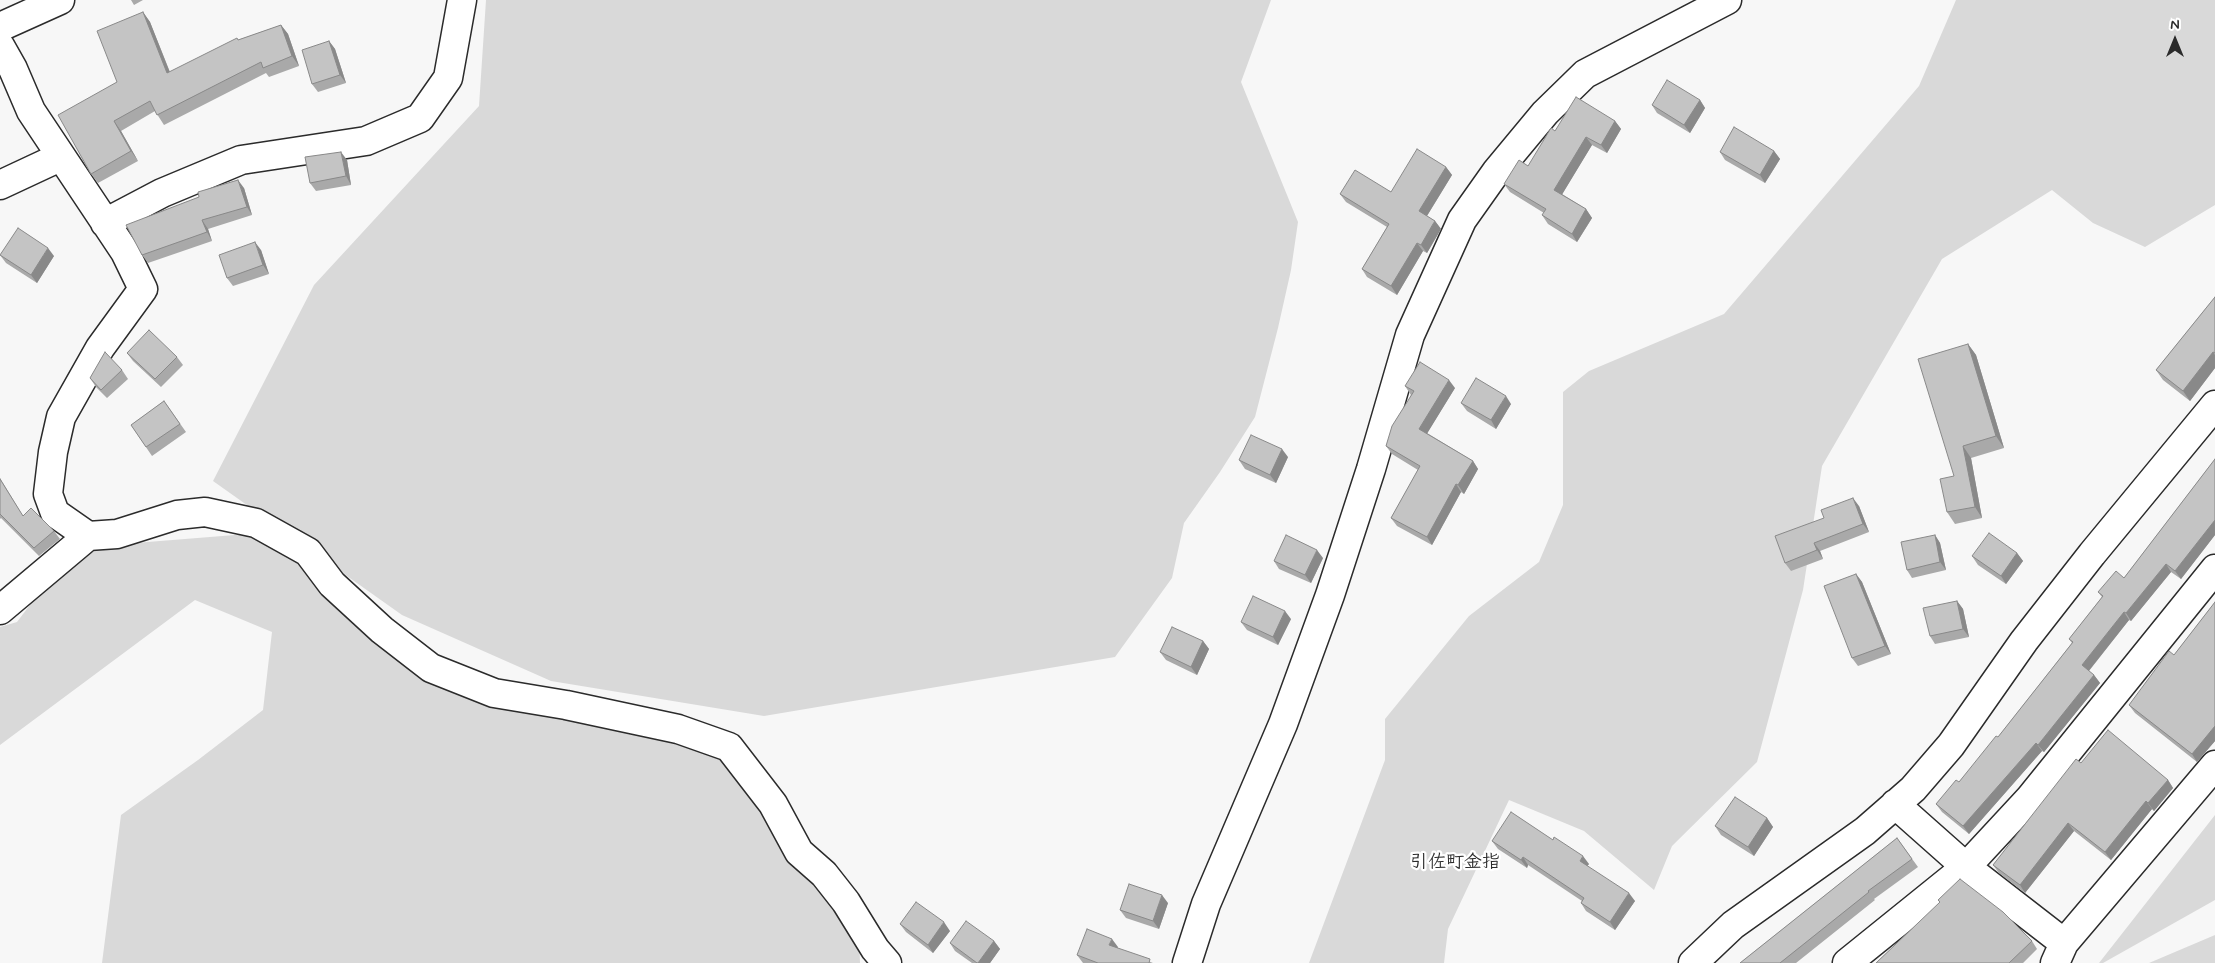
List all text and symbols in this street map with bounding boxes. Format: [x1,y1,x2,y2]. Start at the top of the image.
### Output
north arrow [2150,15,2200,65]
text: N [2170,16,2180,34]
district label: 引佐町金指 [1410,852,1500,874]

